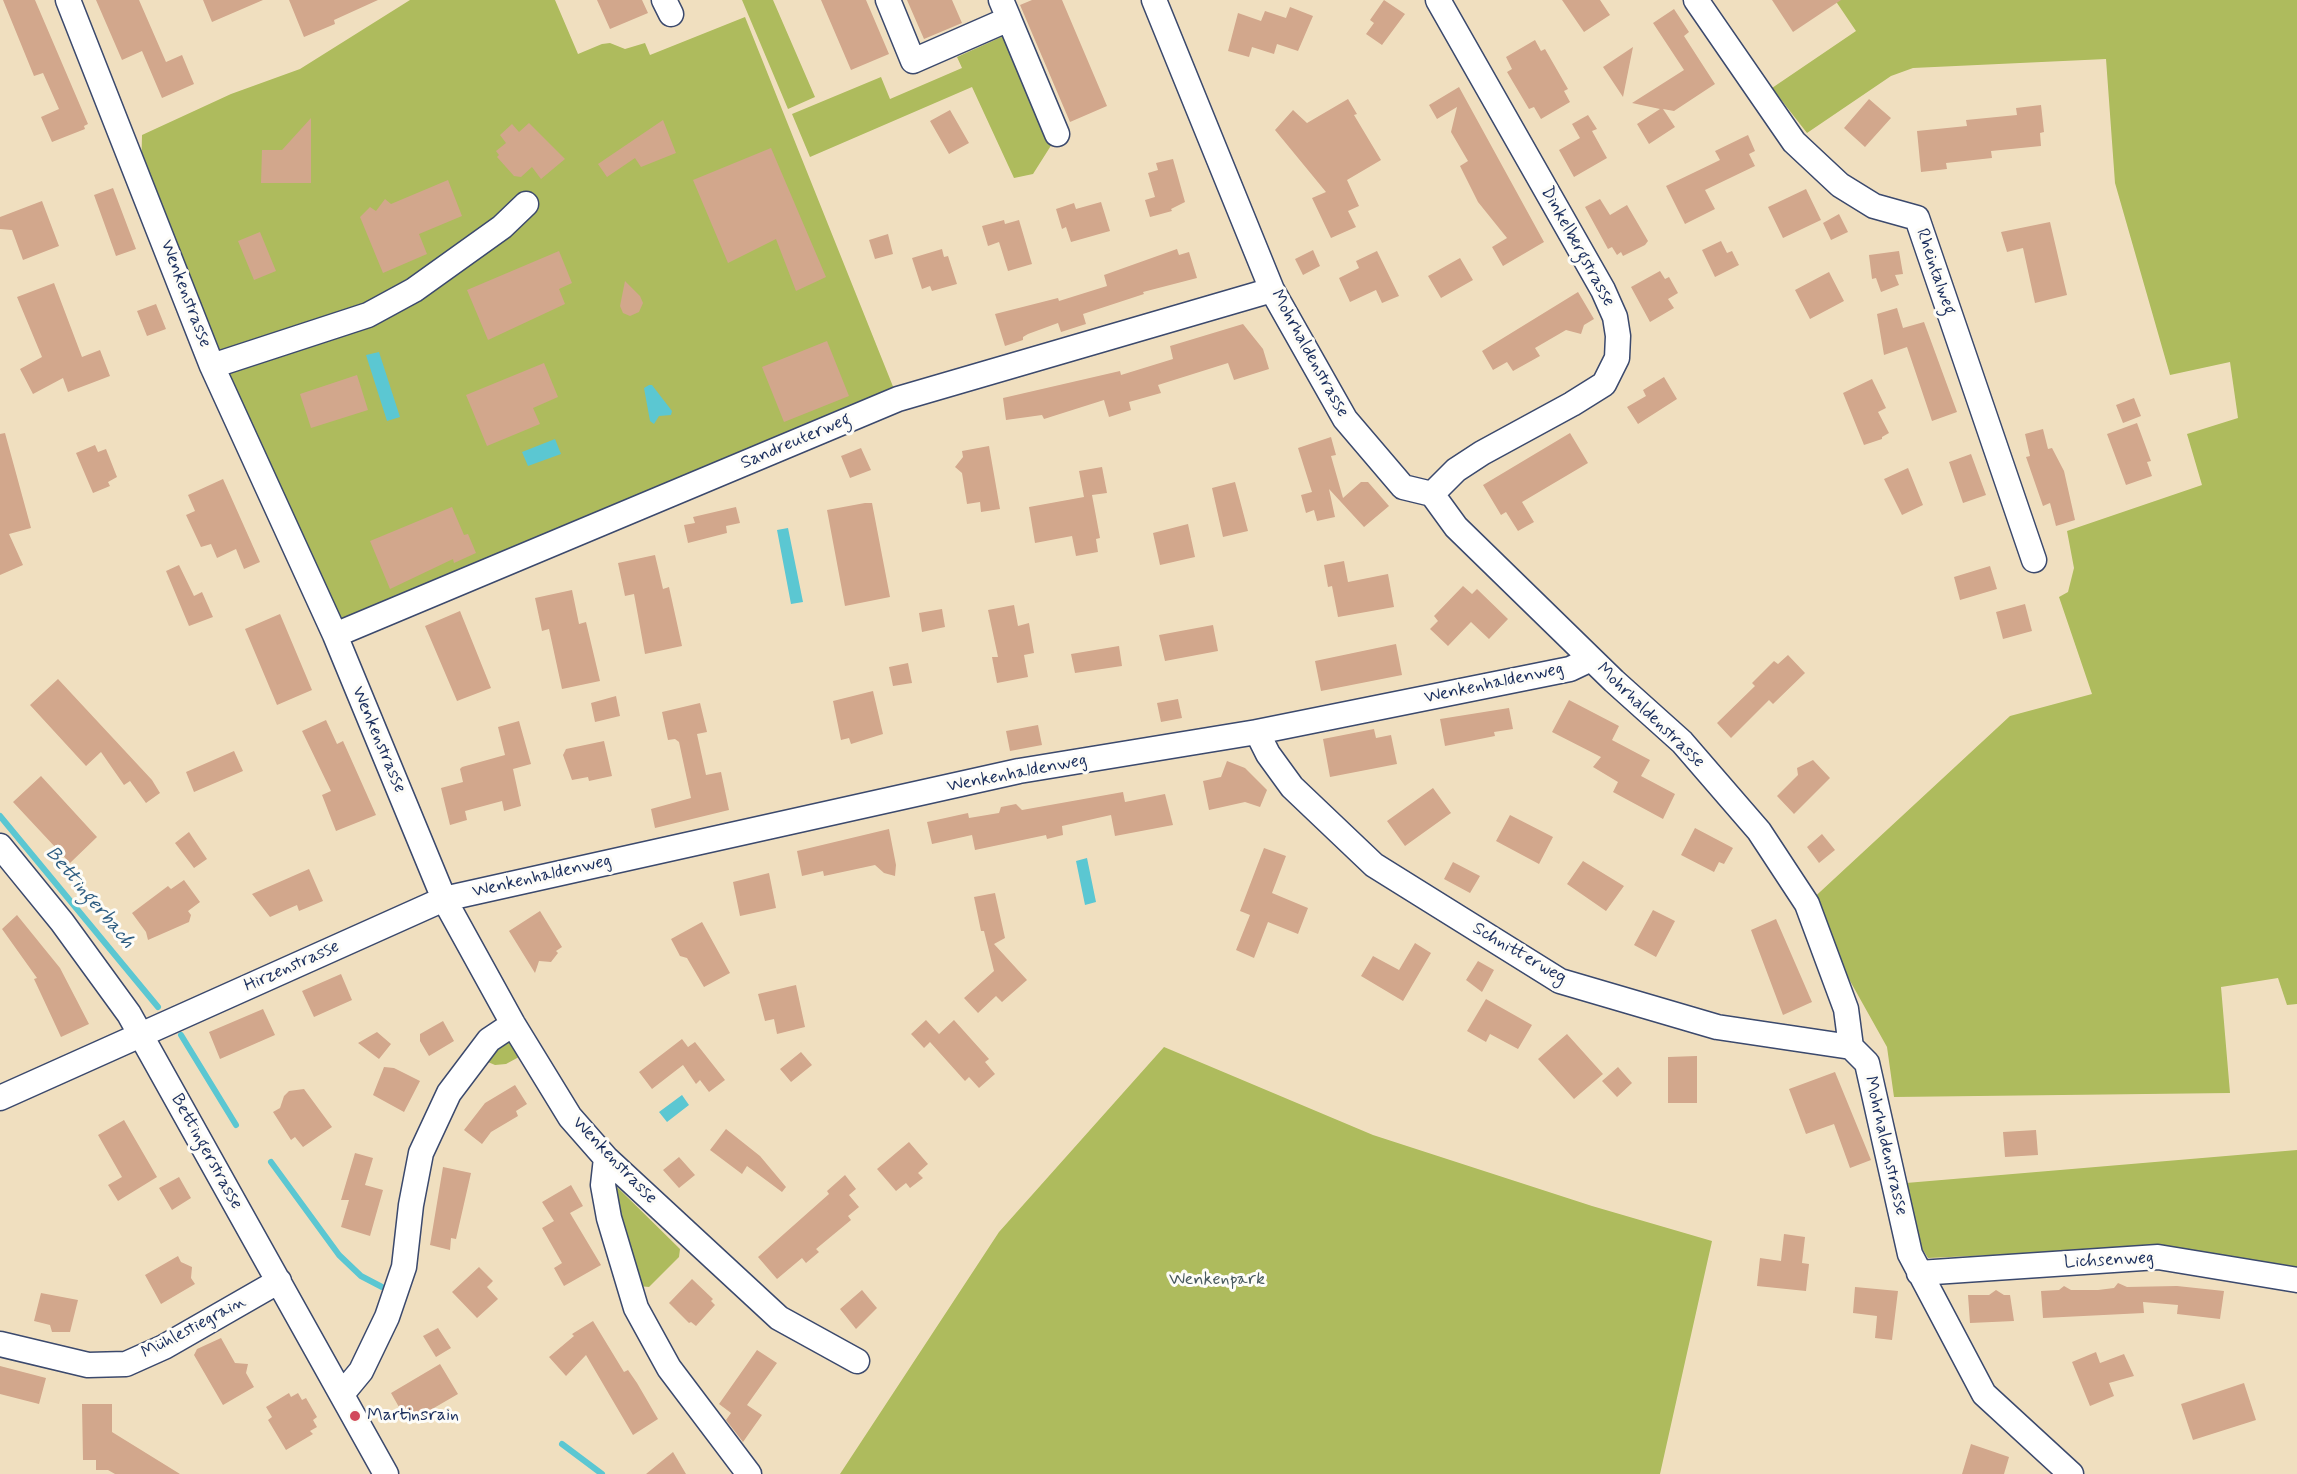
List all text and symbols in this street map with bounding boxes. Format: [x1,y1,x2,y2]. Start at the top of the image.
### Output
street label: Dinkelbergstrasse [1535,183,1619,311]
street label: Rheintalweg [1910,226,1960,318]
street label: Wenkenstrasse [155,237,215,351]
street label: Mohrhaldenstrasse [1265,286,1353,422]
street label: Sandreuterweg [738,409,854,475]
street label: Wenkenhaldenweg [1422,659,1566,709]
street label: Mohrhaldenstrasse [1591,659,1709,773]
street label: Wenkenstrasse [346,684,410,796]
street label: Wenkenhaldenweg [945,750,1089,798]
water label: Bettingerbach [39,842,139,954]
street label: Wenkenhaldenweg [470,851,614,903]
street label: Schnitterweg [1468,918,1570,990]
street label: Hirzenstrasse [241,936,343,998]
street label: Mohrhaldenstrasse [1858,1074,1912,1218]
street label: Bettingerstrasse [165,1091,247,1213]
street label: Wenkenstrasse [567,1113,661,1209]
street label: Lichsenweg [2064,1248,2154,1274]
park label: Wenkenpark [1169,1269,1265,1291]
street label: Mühlestiegrain [138,1292,250,1364]
place label: Martinsrain [367,1405,459,1427]
marker: Martinsrain [348,1409,362,1423]

